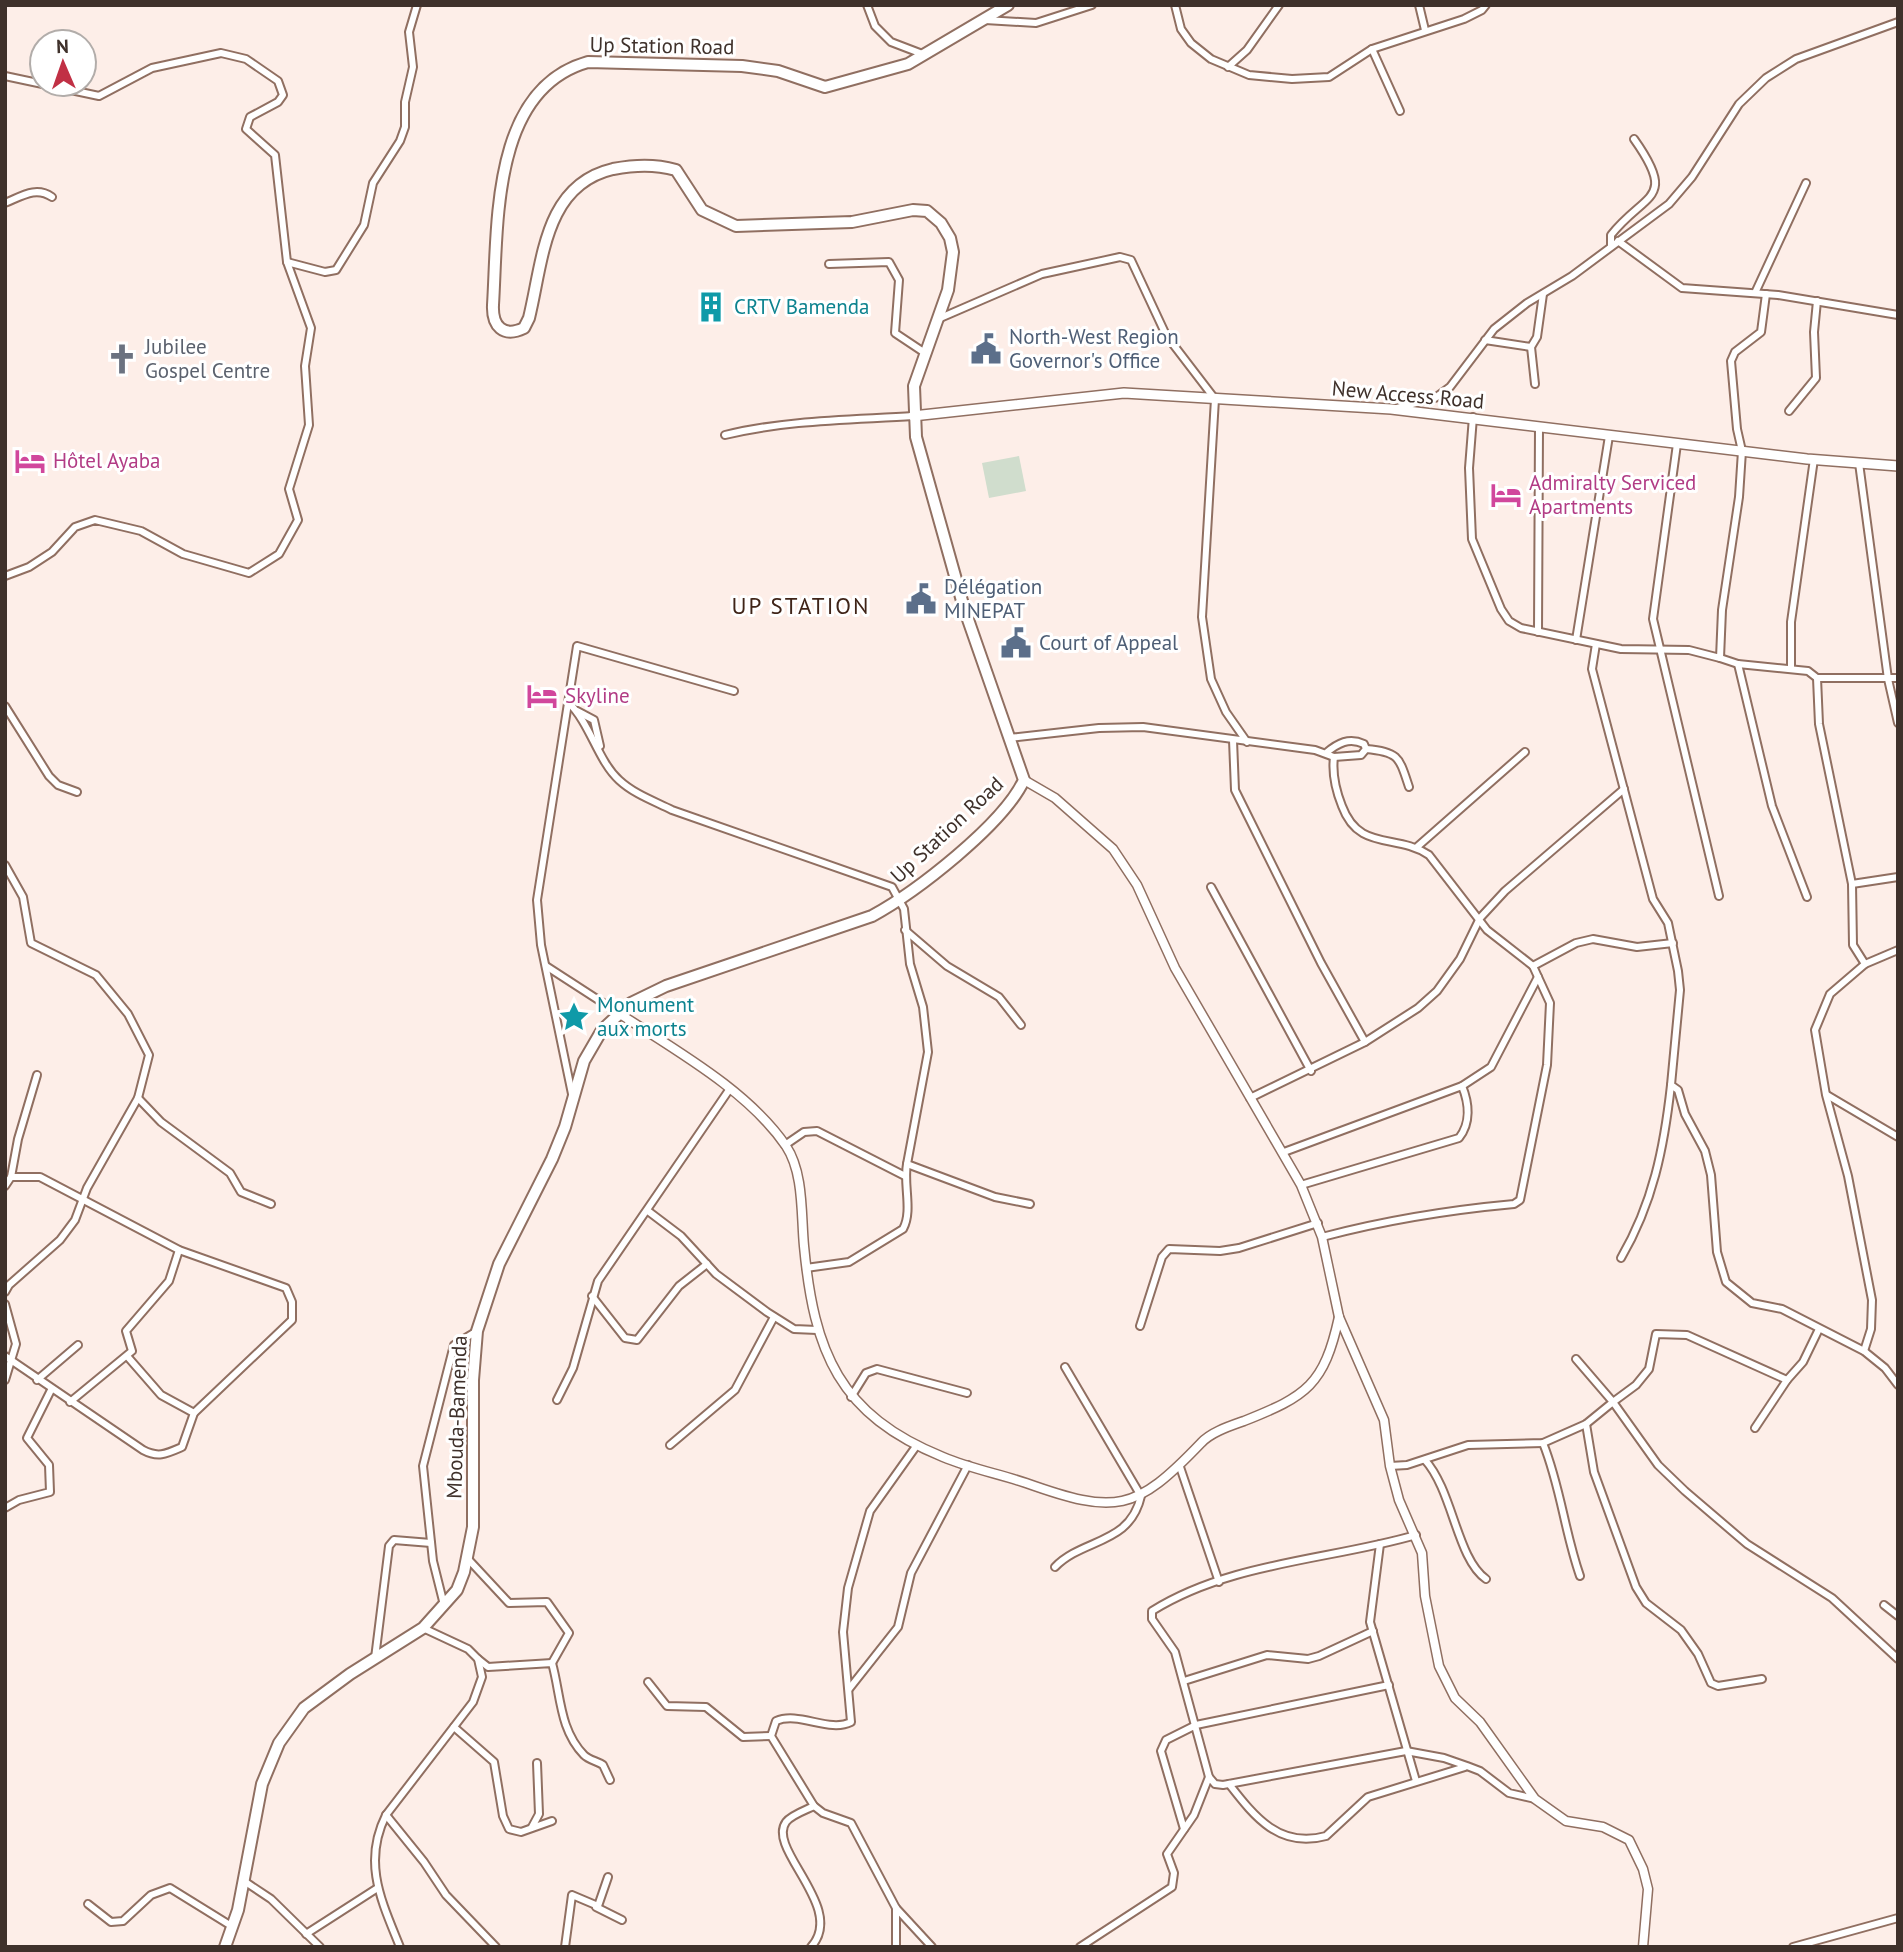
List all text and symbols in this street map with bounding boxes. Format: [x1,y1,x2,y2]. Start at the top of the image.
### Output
north arrow [28,28,98,98]
street label: Up Station Road [589,31,735,60]
text: N [56,34,69,58]
building icon: CRTV Bamenda [694,290,728,324]
place label: CRTV Bamenda [734,293,869,320]
place label: North-West Region Governor's Office [1009,323,1179,374]
public building icon: North-West Region Governor's Office [969,332,1003,366]
place label: Jubilee Gospel Centre [144,333,270,384]
church icon: Jubilee Gospel Centre [105,342,139,376]
street label: New Access Road [1331,374,1485,415]
hotel icon: Hôtel Ayaba [13,444,47,478]
place label: Hôtel Ayaba [53,447,161,474]
place label: Admiralty Serviced Apartments [1529,469,1696,520]
hotel icon: Admiralty Serviced Apartments [1489,478,1523,512]
place label: Délégation MINEPAT [944,573,1042,624]
public building icon: Délégation MINEPAT [904,582,938,616]
district label: UP STATION [731,591,871,620]
public building icon: Court of Appeal [999,626,1033,660]
place label: Court of Appeal [1039,629,1178,656]
hotel icon: Skyline [525,679,559,713]
place label: Skyline [565,682,630,709]
street label: Up Station Road [884,770,1009,889]
place label: Monument aux morts [597,991,694,1042]
place icon: Monument aux morts [557,1000,591,1034]
street label: Mbouda-Bamenda [440,1335,473,1499]

